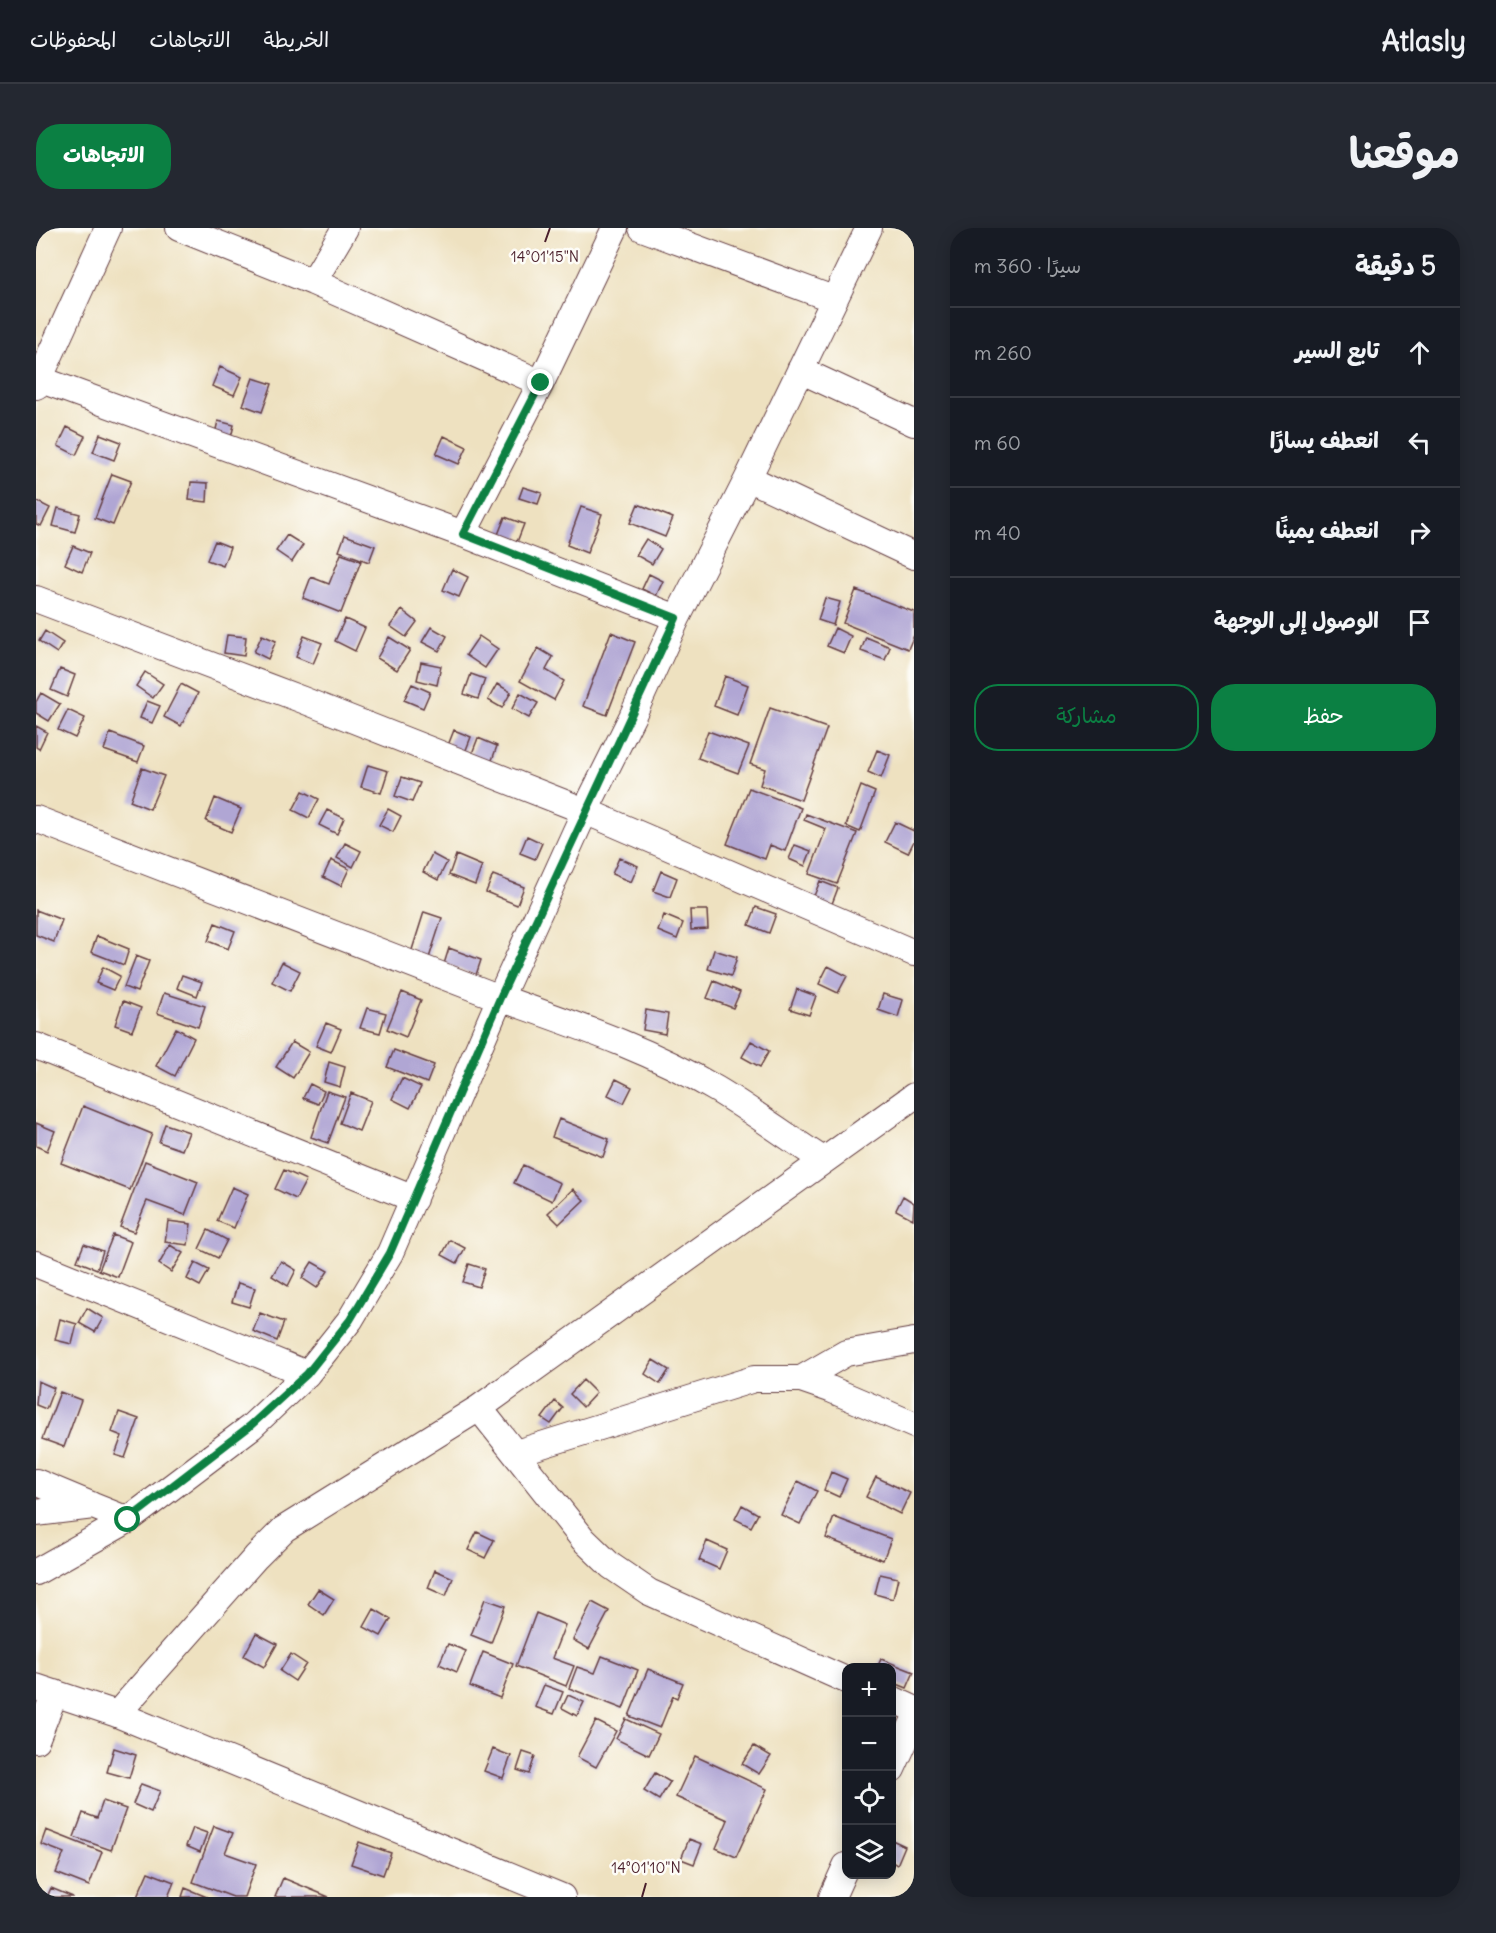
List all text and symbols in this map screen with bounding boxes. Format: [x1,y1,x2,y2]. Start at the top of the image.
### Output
text: Atlasly [1382,23,1466,59]
text: المحفوظات [30,26,116,53]
text: الاتجاهات [149,26,231,53]
text: الخريطة [264,26,329,53]
button: الاتجاهات [36,124,171,189]
text: موقعنا [1349,127,1460,179]
text: 14°01'15"N [511,247,579,266]
text: 5 دقيقة [1355,249,1436,282]
text: سيرًا · 360 m [974,253,1081,278]
text: تابع السير [1295,336,1379,364]
icon: ahead [1403,336,1436,369]
text: 260 m [974,340,1032,365]
route end [527,369,553,395]
text: انعطف يسارًا [1270,426,1379,454]
icon: left [1403,426,1436,459]
text: 60 m [974,430,1021,455]
text: انعطف يمينًا [1276,516,1379,544]
icon: right [1403,516,1436,549]
text: 40 m [974,520,1021,545]
text: الوصول إلى الوجهة [1214,606,1379,634]
icon: arrive [1403,606,1436,639]
button: مشاركة [974,684,1199,751]
button: حفظ [1211,684,1436,751]
route start [114,1506,140,1532]
map controls [842,1663,896,1879]
button: + [842,1663,896,1717]
button: − [842,1717,896,1771]
button: locate [842,1771,896,1825]
button: layers [842,1825,896,1879]
text: 14°01'10"N [611,1858,681,1877]

